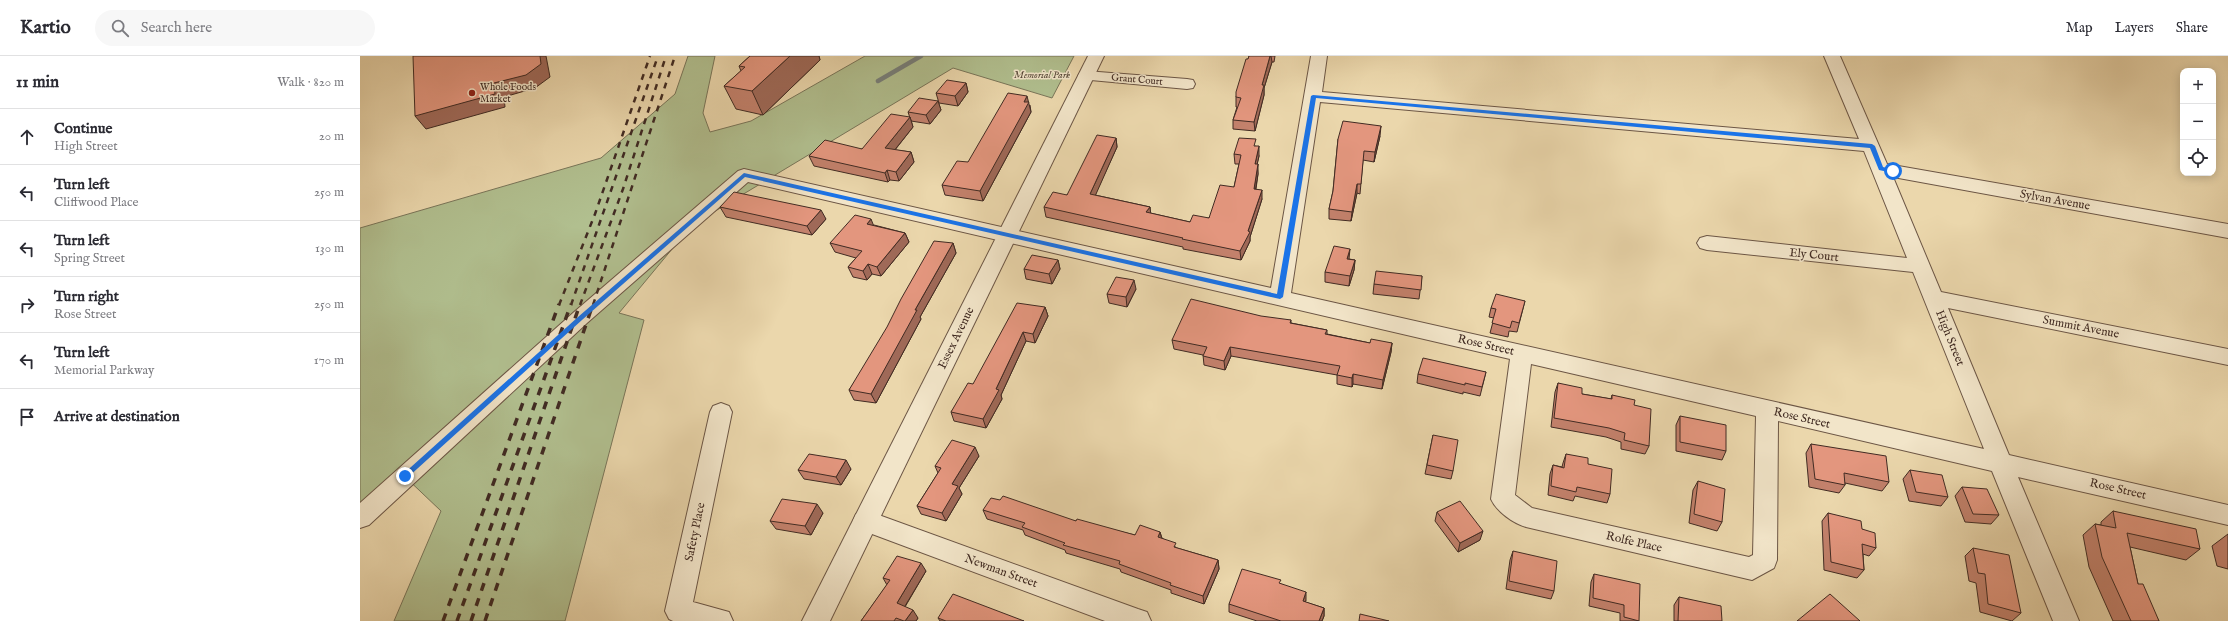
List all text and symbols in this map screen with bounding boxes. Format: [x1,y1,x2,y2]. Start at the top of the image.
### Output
search box [95,10,375,46]
text: Kartio [20,16,71,40]
icon: search [109,17,131,39]
text: Search here [141,18,212,37]
text: Map [2066,19,2093,37]
text: Layers [2115,19,2154,37]
text: Share [2176,19,2208,37]
map controls [2180,68,2216,176]
button: + [2180,68,2216,104]
park label: Memorial Park [1014,69,1070,82]
street label: Grant Court [1111,71,1164,89]
text: 11 min [16,72,59,93]
text: Walk · 820 m [277,74,344,91]
place label: Whole Foods Market [480,81,536,106]
marker: Whole Foods Market [467,88,477,98]
button: − [2180,104,2216,140]
text: Continue [54,119,112,138]
icon: ahead [16,126,38,148]
text: 20 m [319,128,344,145]
text: High Street [54,138,118,155]
button: locate [2180,140,2216,176]
route start [1884,162,1902,180]
text: Turn left [54,175,110,194]
icon: left [16,182,38,204]
text: 250 m [314,184,344,201]
street label: Sylvan Avenue [2019,186,2092,214]
text: Cliffwood Place [54,194,139,211]
text: Turn left [54,231,110,250]
icon: left [16,238,38,260]
text: 130 m [315,240,344,257]
street label: Ely Court [1788,245,1840,265]
text: Spring Street [54,250,125,267]
text: Turn right [54,287,119,306]
icon: right [16,294,38,316]
text: 250 m [314,296,344,313]
street label: Essex Avenue [934,304,978,372]
text: Rose Street [54,306,117,323]
street label: High Street [1932,308,1968,368]
street label: Summit Avenue [2042,312,2121,342]
street label: Rose Street [1456,331,1516,359]
text: Turn left [54,343,110,362]
icon: left [16,350,38,372]
text: 170 m [314,352,344,369]
text: Memorial Parkway [54,362,154,379]
street label: Rose Street [1772,404,1832,432]
icon: arrive [16,406,38,428]
text: Arrive at destination [54,407,180,426]
route end [396,467,414,485]
street label: Rose Street [2088,475,2148,503]
street label: Safety Place [681,501,709,563]
street label: Rolfe Place [1604,528,1664,556]
street label: Newman Street [962,551,1040,591]

